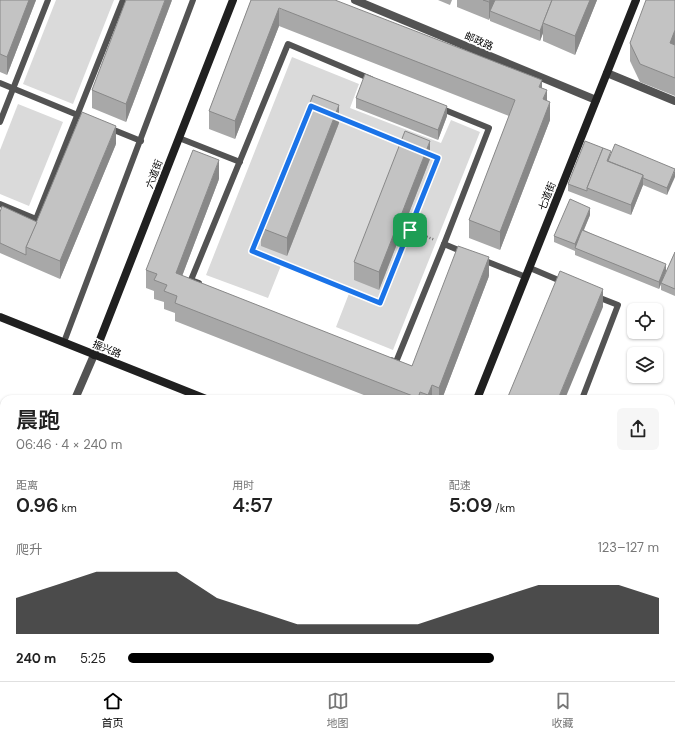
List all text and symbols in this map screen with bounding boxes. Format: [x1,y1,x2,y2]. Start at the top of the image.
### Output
street label: 邮政路 [463,29,495,53]
street label: 六道街 [143,158,165,190]
street label: 七道街 [535,180,559,212]
pin [393,213,427,247]
icon: arrive [399,219,421,241]
map controls [627,303,663,383]
button: locate [627,303,663,339]
street label: 振兴路 [91,337,123,361]
button: layers [627,347,663,383]
text: 晨跑 [16,406,60,435]
button: share [617,408,659,450]
text: 06:46 · 4 × 240 m [16,436,122,453]
text: 距离 [16,478,38,492]
text: 用时 [232,478,254,492]
text: 配速 [449,478,471,492]
text: 0.96 [16,492,59,518]
text: 4:57 [232,492,273,518]
text: 5:09 [449,492,492,518]
text: km [59,501,77,515]
text: /km [492,501,515,515]
text: 123–127 m [598,539,659,556]
text: 爬升 [16,541,42,558]
text: 240 m [16,650,56,667]
text: 5:25 [80,650,106,667]
tab: 首页 [102,690,124,730]
tab: 地图 [327,690,349,730]
tab: 收藏 [552,690,574,730]

